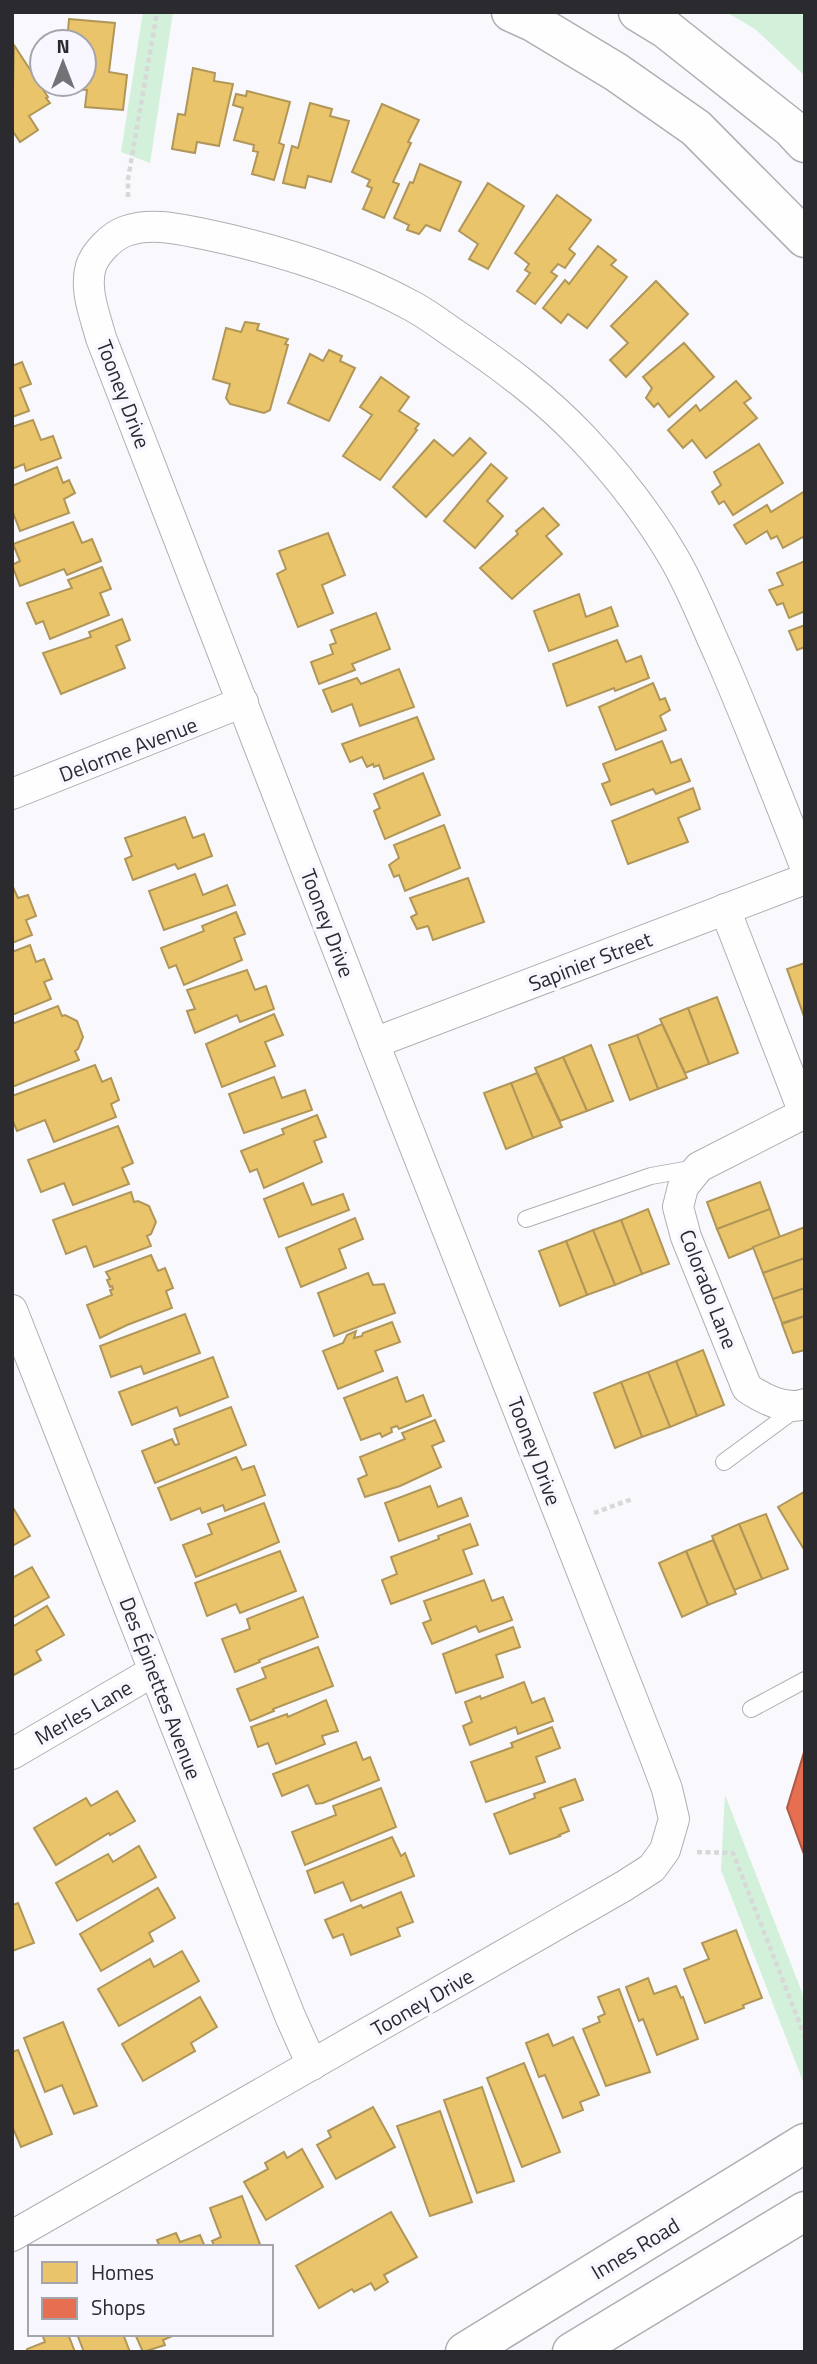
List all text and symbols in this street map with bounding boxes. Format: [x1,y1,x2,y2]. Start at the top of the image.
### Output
north arrow [28,28,98,98]
text: N [56,31,70,60]
street label: Tooney Drive [89,335,159,453]
street label: Delorme Avenue [54,708,202,790]
street label: Tooney Drive [293,864,363,982]
street label: Sapinier Street [524,923,657,999]
street label: Colorado Lane [672,1225,746,1353]
street label: Tooney Drive [500,1392,570,1510]
street label: Des Épinettes Avenue [111,1592,211,1784]
street label: Merles Lane [28,1671,138,1753]
street label: Tooney Drive [365,1960,479,2044]
street label: Innes Road [585,2209,685,2287]
legend [28,2245,273,2336]
text: Homes [91,2256,154,2288]
text: Shops [91,2291,146,2323]

